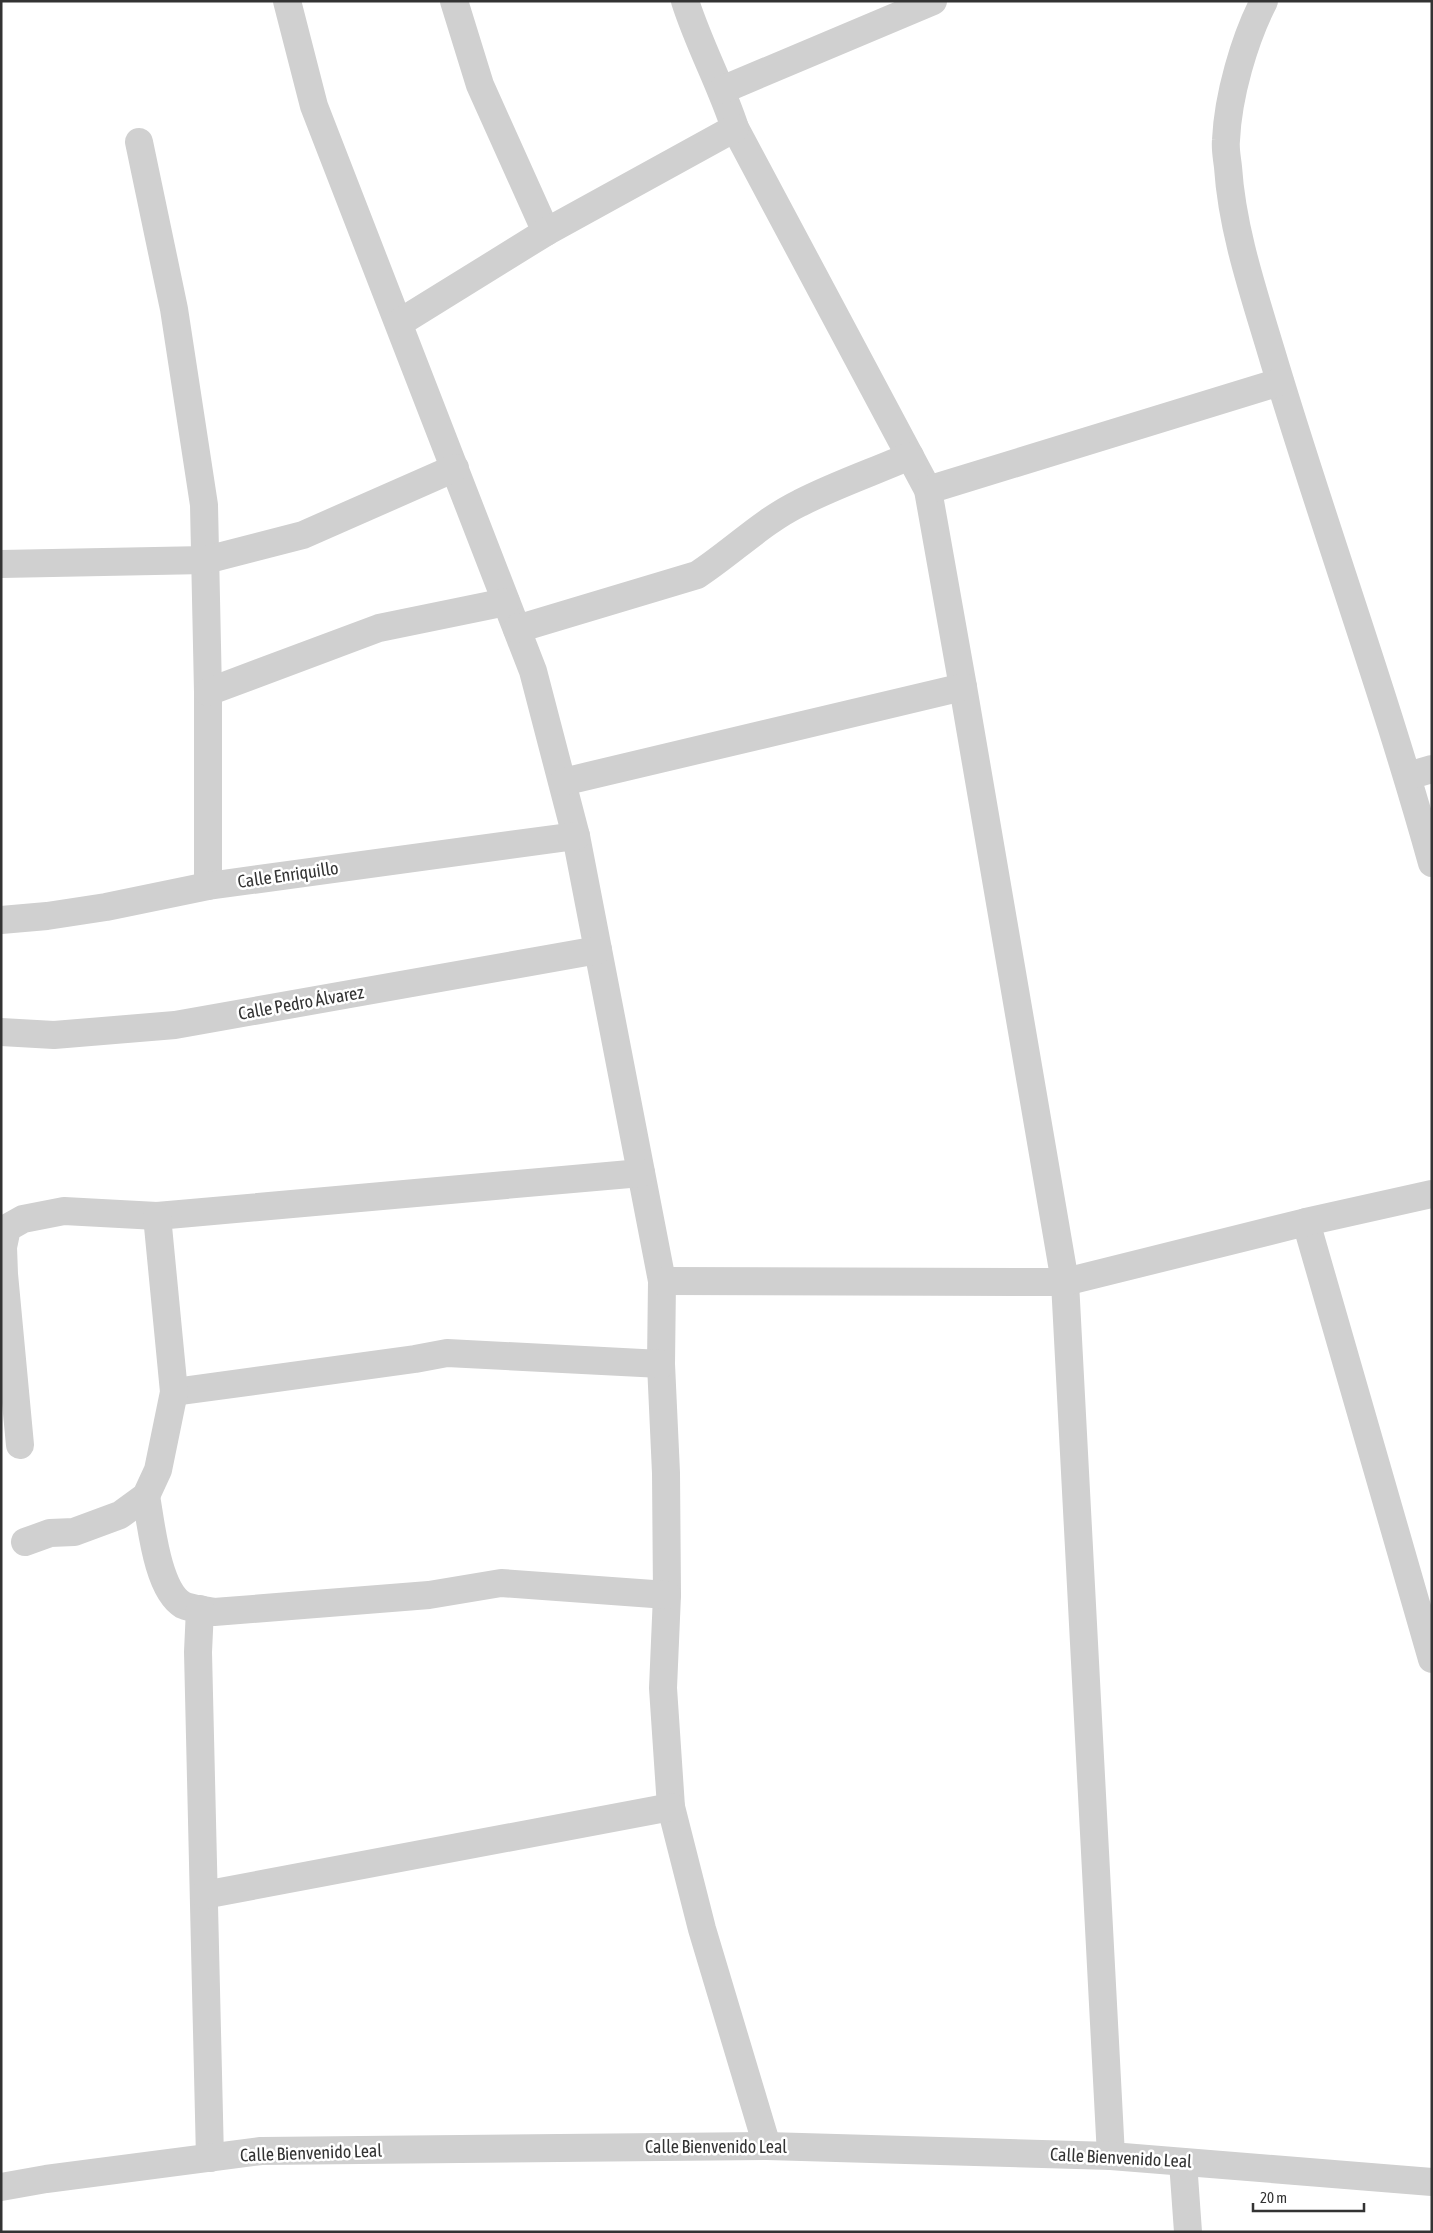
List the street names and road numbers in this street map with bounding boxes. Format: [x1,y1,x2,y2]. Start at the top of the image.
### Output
street label: Calle Enriquillo [236,857,340,892]
street label: Calle Pedro Álvarez [237,981,366,1024]
street label: Calle Bienvenido Leal [645,2136,787,2157]
street label: Calle Bienvenido Leal [240,2140,383,2165]
street label: Calle Bienvenido Leal [1050,2143,1193,2172]

